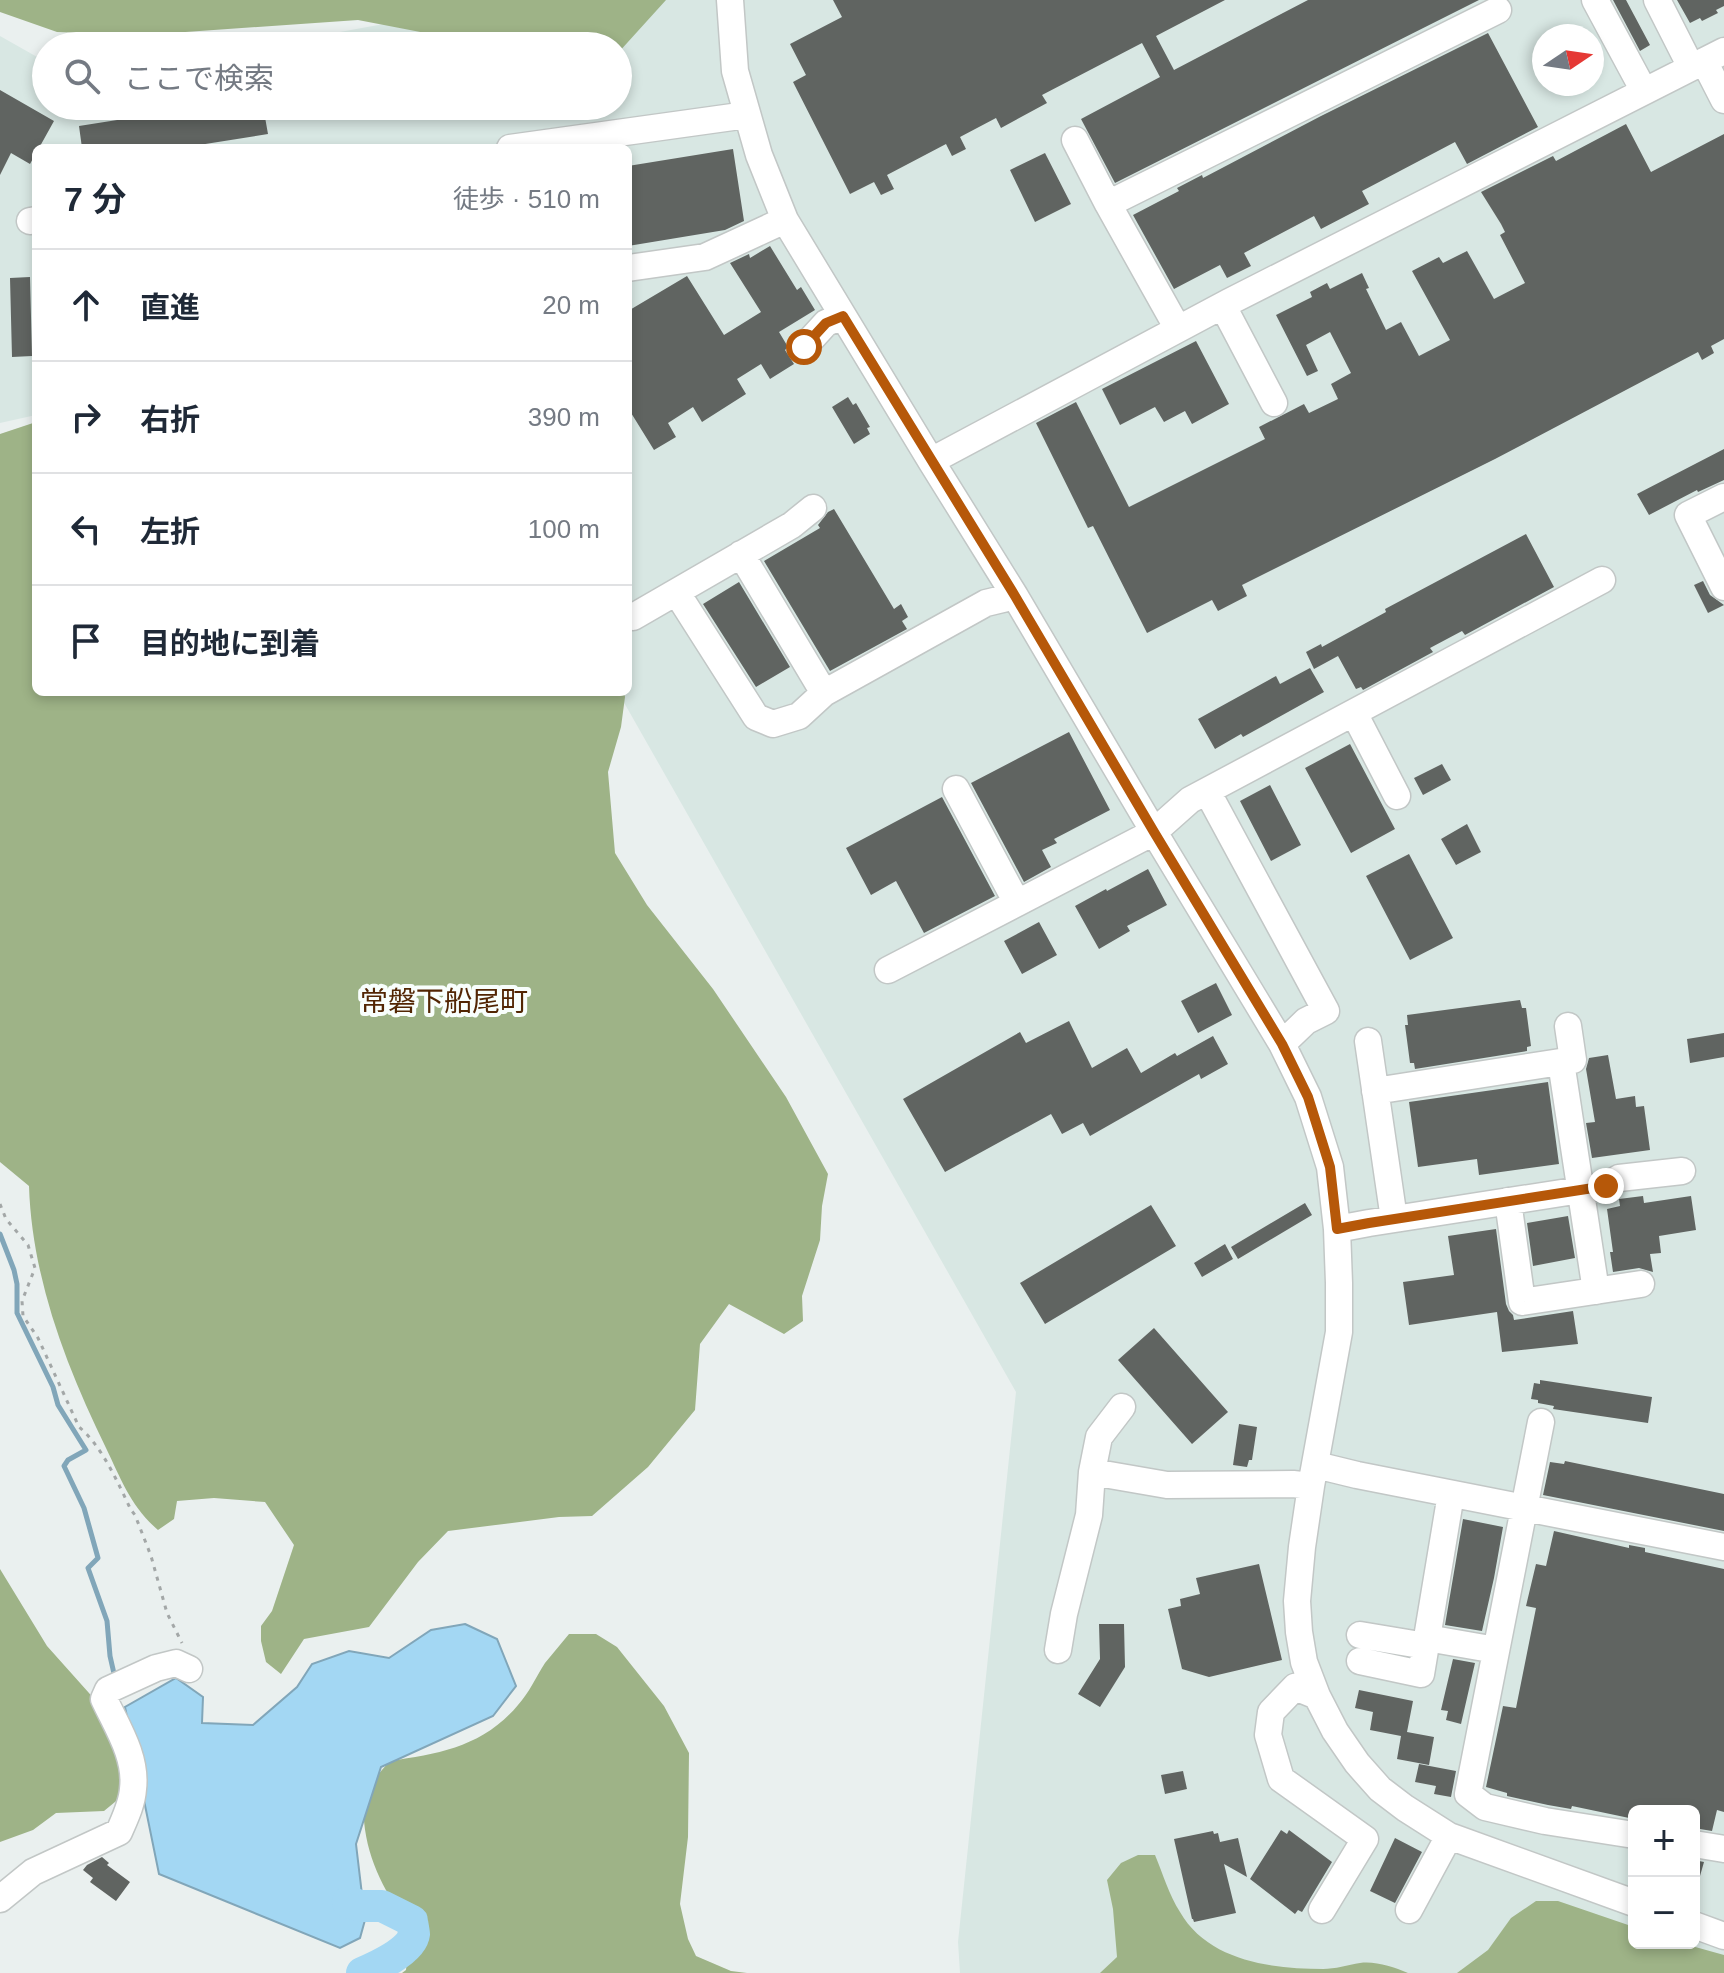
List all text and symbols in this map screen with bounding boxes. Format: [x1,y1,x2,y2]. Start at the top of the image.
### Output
north arrow [1532,24,1604,96]
search box [32,32,632,120]
icon: search [60,54,104,98]
text: ここで検索 [124,62,274,95]
text: 7 分 [64,180,126,218]
text: 徒歩 · 510 m [453,184,600,214]
icon: ahead [64,283,108,327]
text: 20 m [542,290,600,320]
text: 直進 [140,291,200,324]
route start [786,329,822,365]
icon: right [64,395,108,439]
text: 390 m [528,402,600,432]
text: 右折 [140,403,200,436]
icon: left [64,507,108,551]
text: 100 m [528,514,600,544]
text: 左折 [140,515,200,548]
icon: arrive [64,619,108,663]
text: 目的地に到着 [140,627,320,660]
district label: 常磐下船尾町 [360,986,528,1017]
route end [1588,1168,1624,1204]
map controls [1628,1805,1700,1949]
button: + [1628,1805,1700,1877]
button: − [1628,1877,1700,1949]

